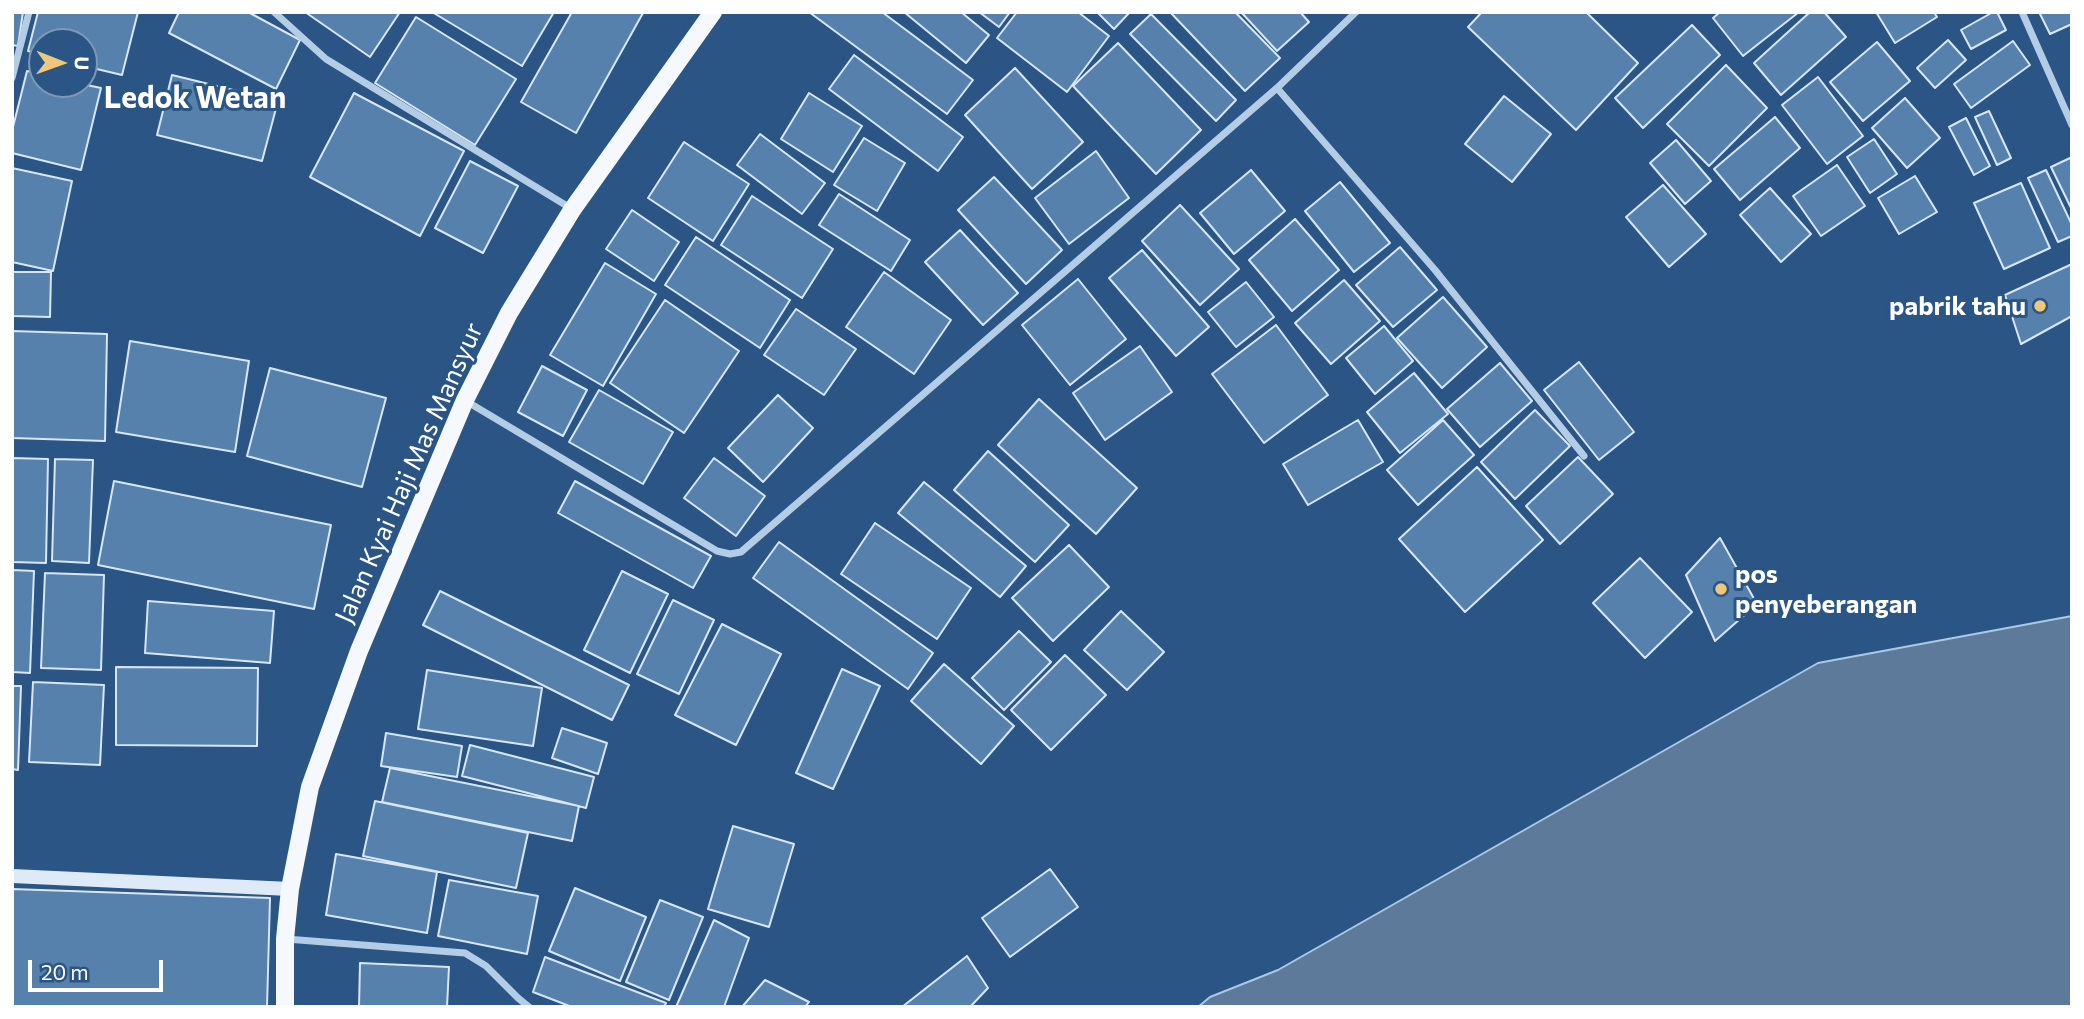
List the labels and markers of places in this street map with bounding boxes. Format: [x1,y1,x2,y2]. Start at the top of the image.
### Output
place label: pabrik tahu [1889,290,2026,322]
marker: pabrik tahu [2032,298,2048,314]
place label: pos penyeberangan [1735,558,1917,620]
marker: pos penyeberangan [1713,581,1729,597]

